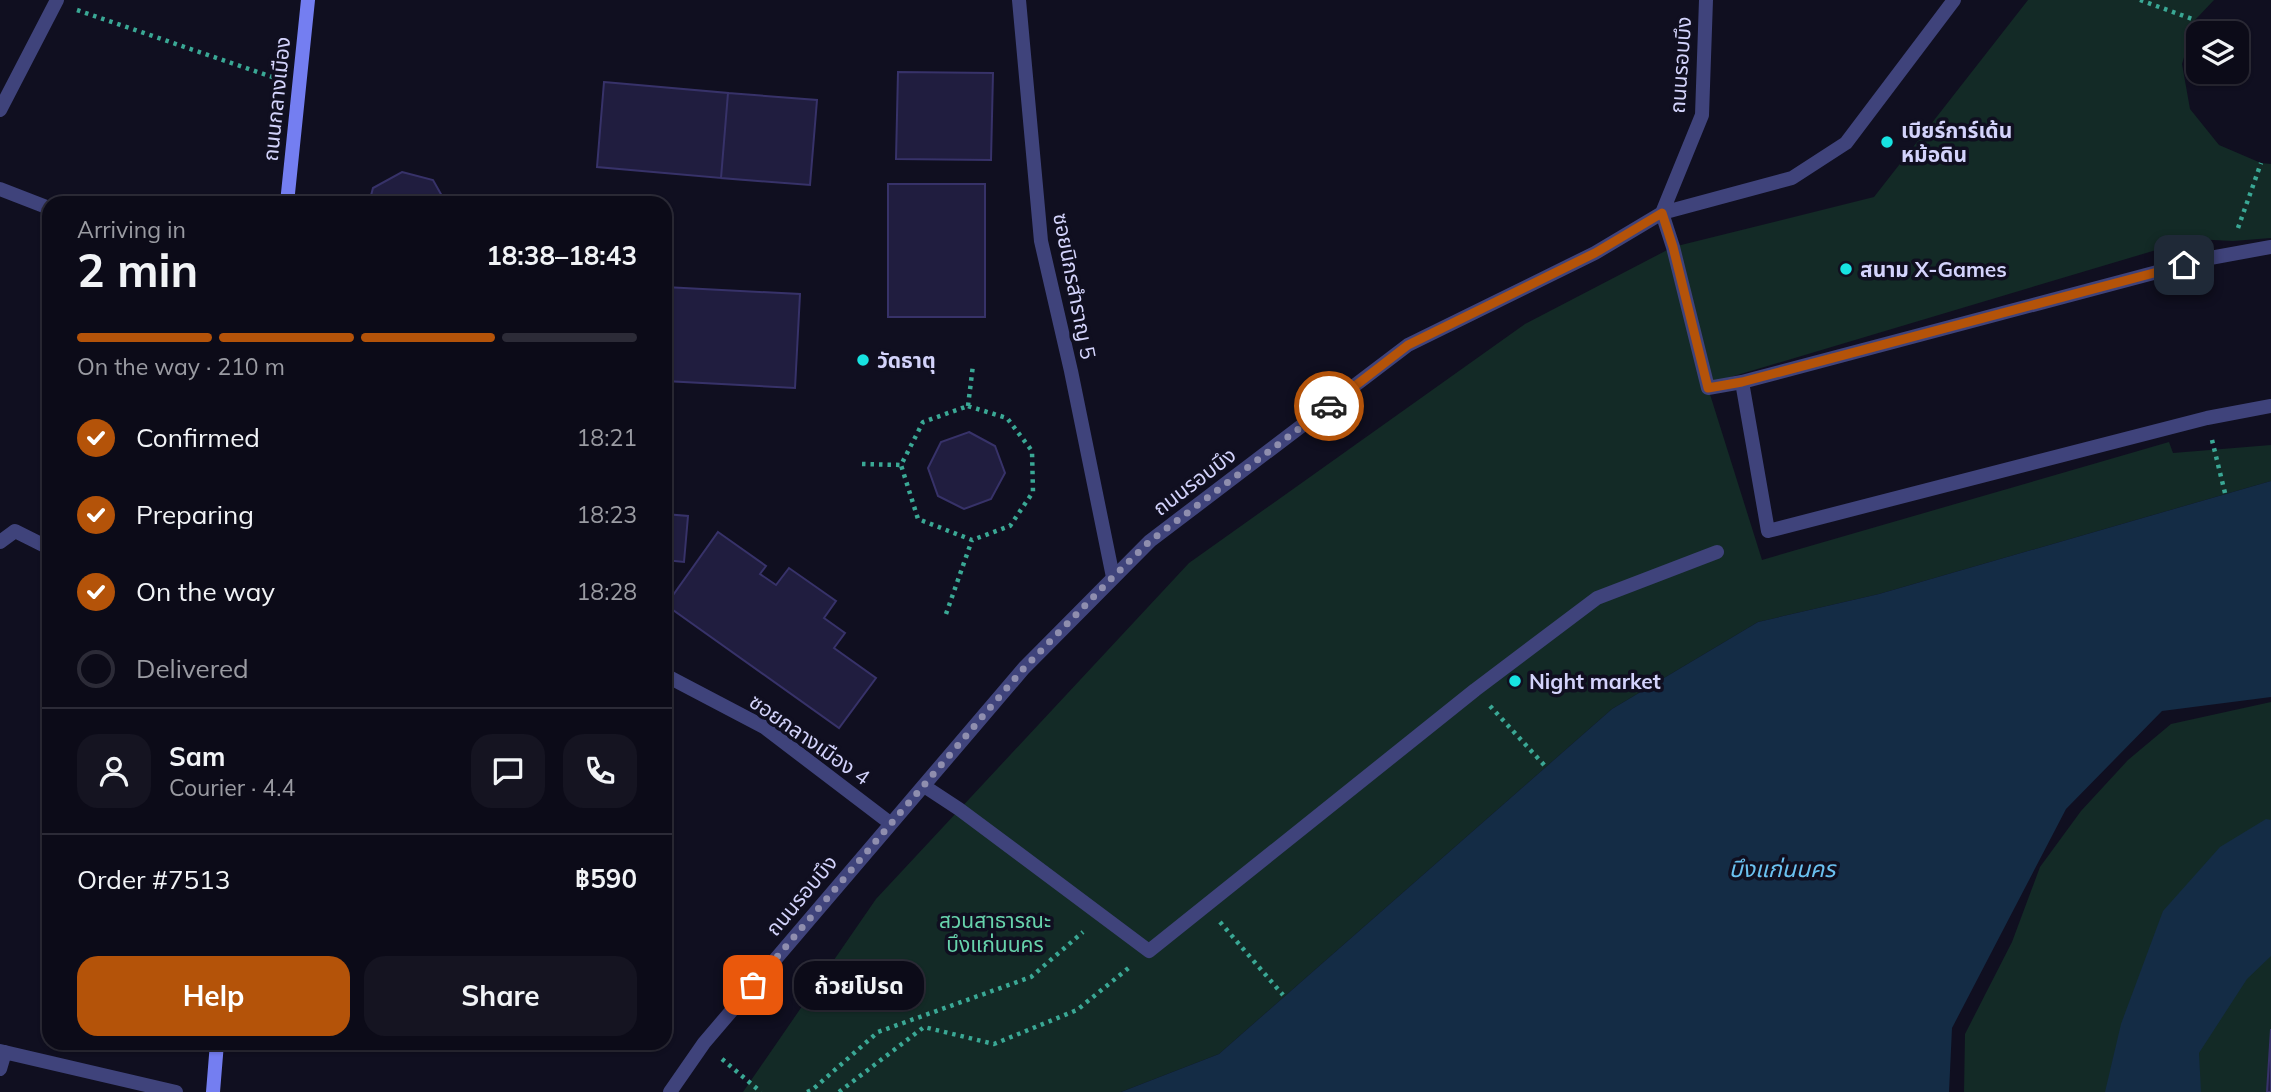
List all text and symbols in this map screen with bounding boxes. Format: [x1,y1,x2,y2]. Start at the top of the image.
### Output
street label: ถนนรอบบึง [1664,16,1696,114]
map controls [2186,21,2249,84]
button: layers [2186,21,2249,84]
street label: ถนนกลางเมือง [257,35,295,163]
place label: เบียร์การ์เด้น หม้อดิน [1901,117,2012,167]
marker: เบียร์การ์เด้น หม้อดิน [1879,134,1895,150]
street label: ซอยนิกรสำราญ 5 [1048,211,1102,361]
text: Arriving in [77,215,186,244]
pin [2154,235,2214,295]
text: 18:38–18:43 [486,239,637,272]
text: 2 min [77,241,198,299]
icon: home [2165,246,2203,284]
place label: สนาม X-Games [1860,256,2007,282]
marker: สนาม X-Games [1838,261,1854,277]
place label: วัดธาตุ [877,347,936,374]
text: On the way · 210 m [77,352,285,381]
marker: วัดธาตุ [855,352,871,368]
courier [1294,371,1364,441]
icon: car [1310,387,1348,425]
icon: check [77,419,115,457]
text: Confirmed [136,421,260,454]
text: 18:21 [577,423,637,452]
street label: ถนนรอบบึง [1147,441,1241,521]
icon: check [77,496,115,534]
text: Preparing [136,498,254,531]
text: 18:23 [577,500,637,529]
icon: check [77,573,115,611]
text: On the way [136,575,275,608]
text: 18:28 [577,577,637,606]
text: Delivered [136,652,249,685]
place label: Night market [1529,668,1661,694]
marker: Night market [1507,673,1523,689]
street label: ซอยกลางเมือง 4 [745,688,876,790]
button: person [77,734,151,808]
button: chat [471,734,545,808]
button: phone [563,734,637,808]
text: Sam [169,740,225,773]
text: Courier · 4.4 [169,773,295,802]
street label: ถนนรอบบึง [760,849,842,941]
water label: บึงแก่นนคร [1729,854,1837,883]
text: ฿590 [575,862,637,895]
text: Order #7513 [77,863,230,896]
park label: สวนสาธารณะ บึงแก่นนคร [939,907,1051,957]
pin [723,955,783,1015]
button: Help [77,956,350,1036]
button: Share [364,956,637,1036]
callout: ถ้วยโปรด [795,960,924,1010]
icon: bag [734,966,772,1004]
text: ถ้วยโปรด [814,971,904,1000]

